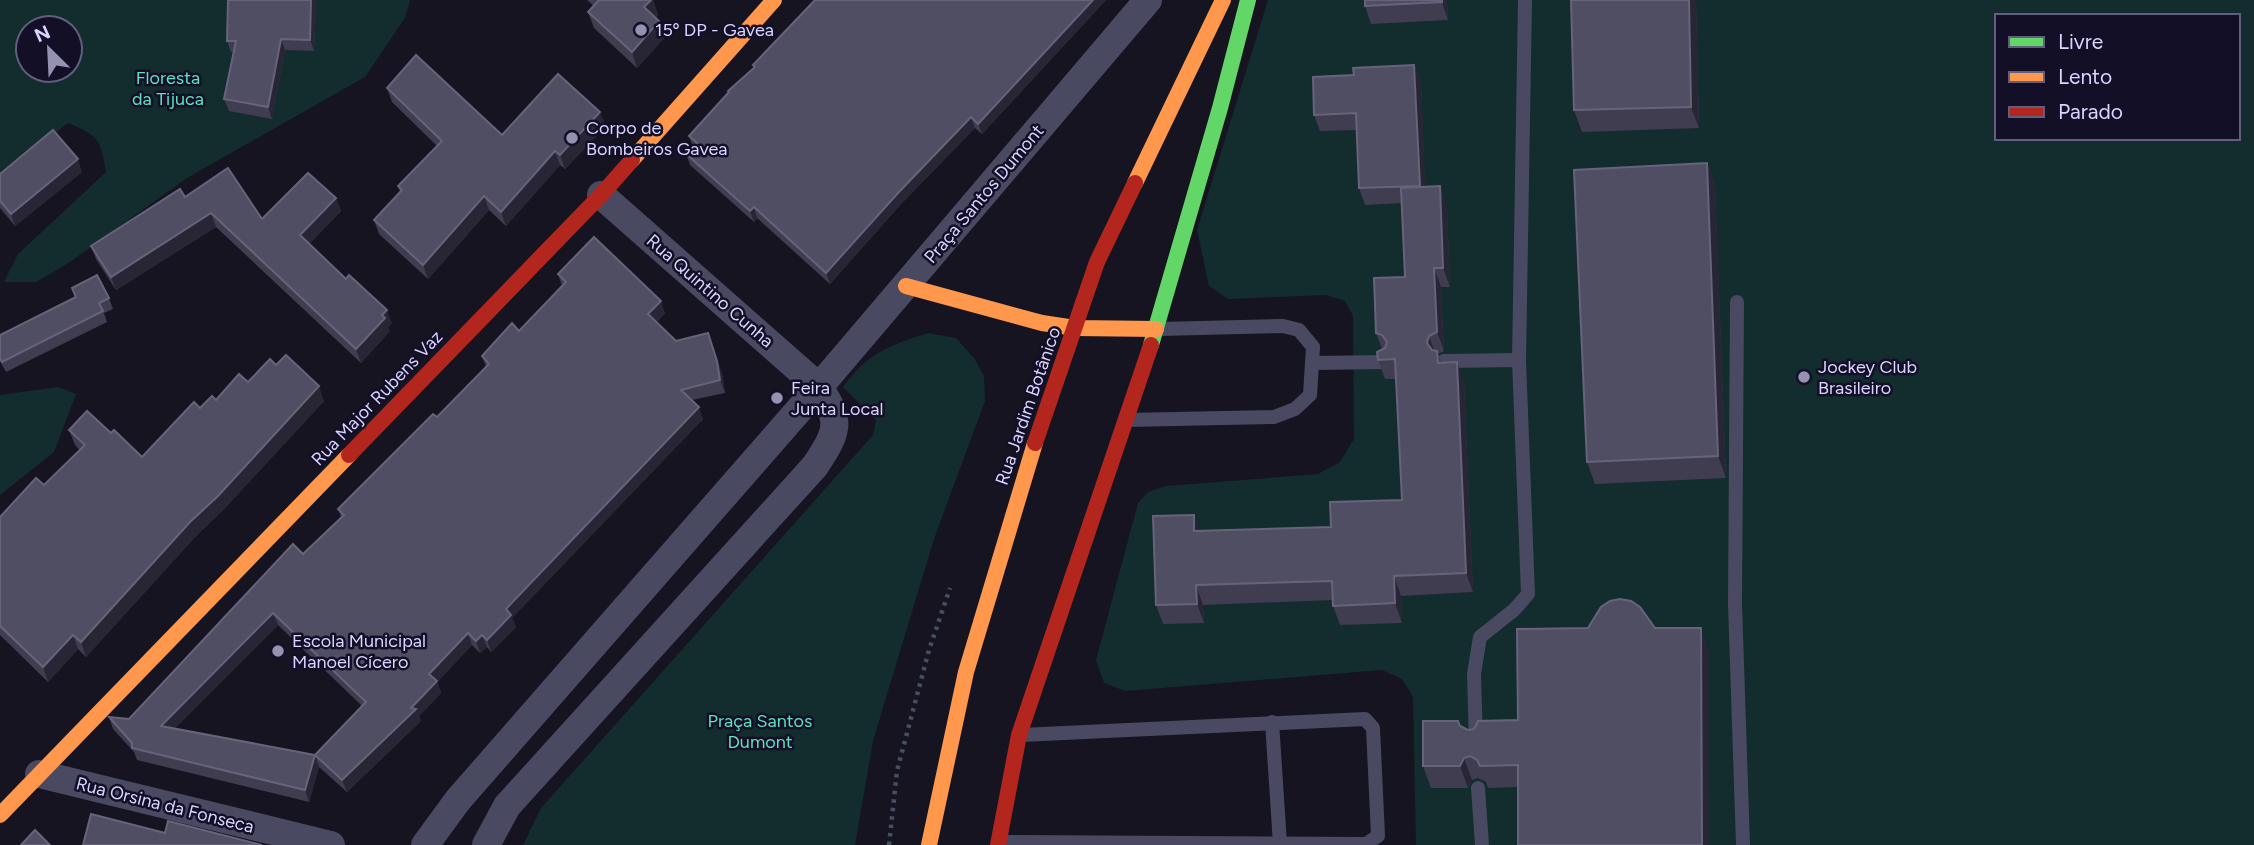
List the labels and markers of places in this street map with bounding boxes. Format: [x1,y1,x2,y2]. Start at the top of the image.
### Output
place label: 15º DP - Gavea [655,19,774,41]
marker: 15º DP - Gavea [633,22,649,38]
place label: Corpo de Bombeiros Gavea [586,117,728,160]
marker: Corpo de Bombeiros Gavea [564,130,580,146]
place label: Jockey Club Brasileiro [1818,356,1917,399]
marker: Jockey Club Brasileiro [1796,369,1812,385]
place label: Feira Junta Local [791,377,883,420]
marker: Feira Junta Local [769,390,785,406]
place label: Escola Municipal Manoel Cícero [292,630,426,673]
marker: Escola Municipal Manoel Cícero [270,643,286,659]

